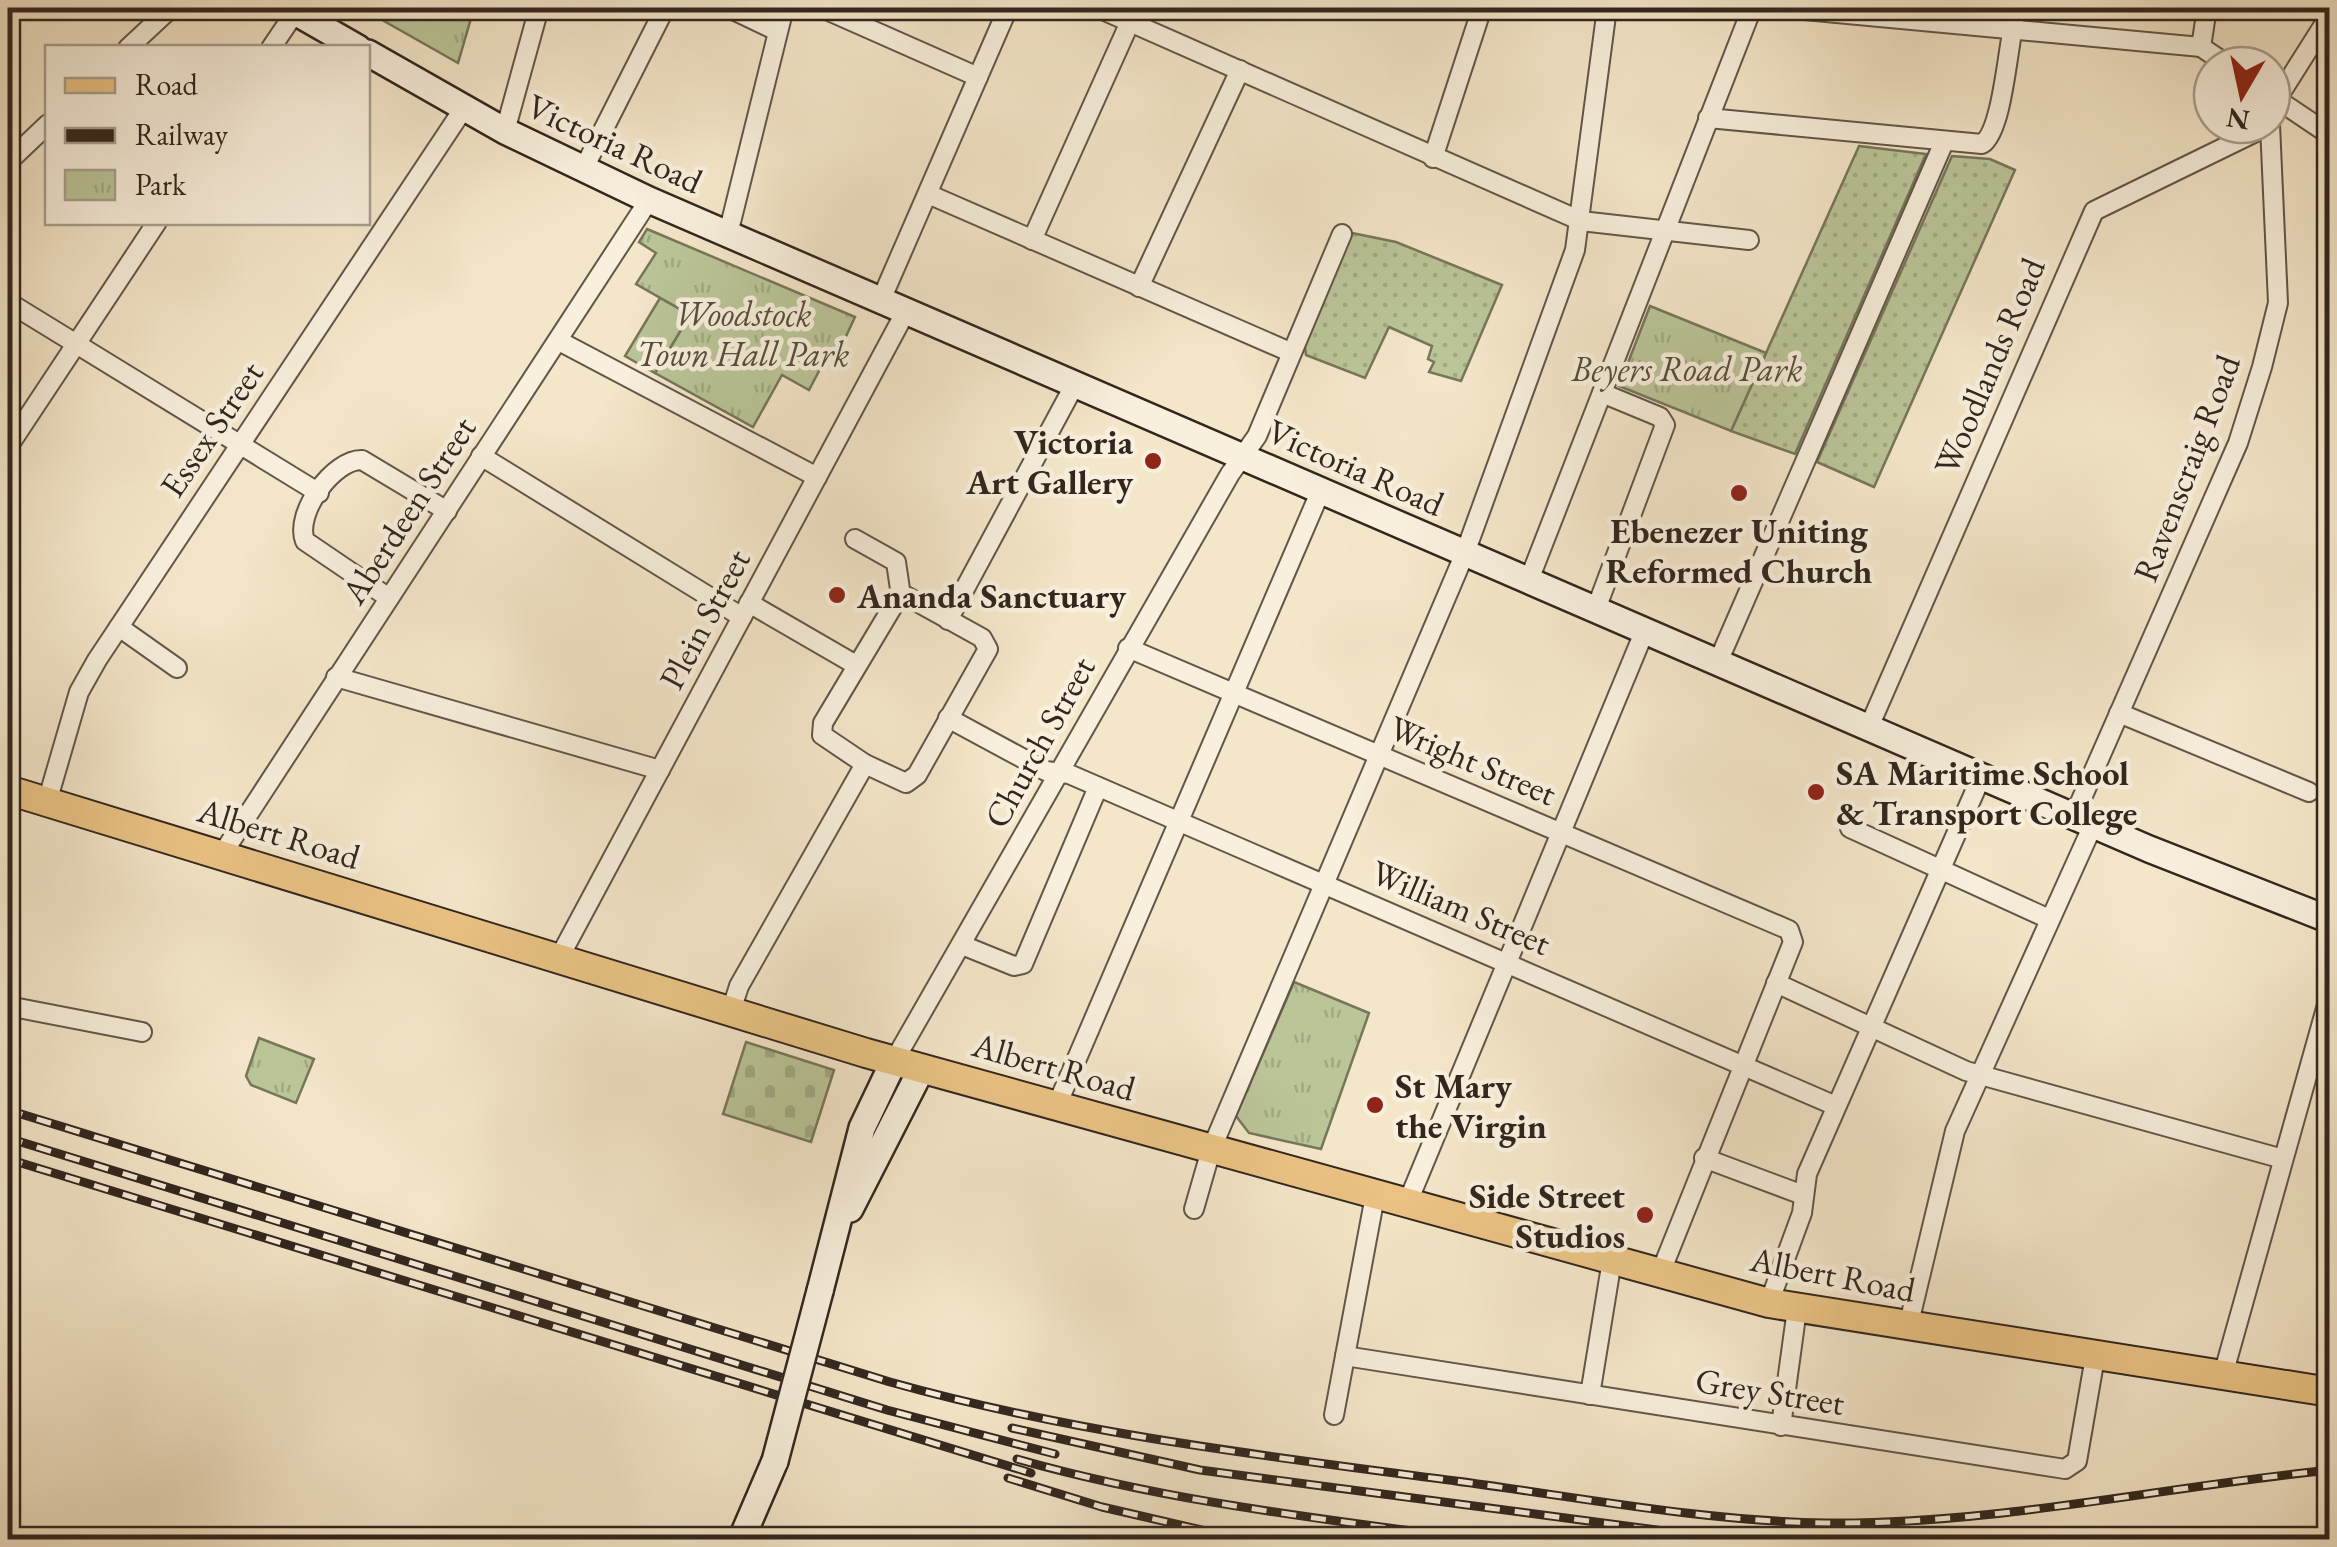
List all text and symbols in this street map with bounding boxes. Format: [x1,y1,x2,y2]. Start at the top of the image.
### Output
legend [45,45,370,225]
north arrow [2192,45,2292,145]
text: Road [135,65,199,104]
street label: Victoria Road [520,83,710,203]
text: N [2224,100,2252,139]
text: Railway [135,115,229,154]
text: Park [135,165,187,204]
street label: Woodlands Road [1923,251,2055,481]
park label: Woodstock Town Hall Park [636,291,850,376]
park label: Beyers Road Park [1570,346,1803,392]
street label: Ravenscraig Road [2122,348,2250,588]
street label: Essex Street [149,352,273,506]
street label: Aberdeen Street [330,408,485,613]
street label: Victoria Road [1261,408,1451,526]
place label: Victoria Art Gallery [965,419,1134,504]
marker: Victoria Art Gallery [1142,450,1164,472]
marker: Ebenezer Uniting Reformed Church [1728,482,1750,504]
place label: Ebenezer Uniting Reformed Church [1606,508,1872,593]
street label: Plein Street [648,541,760,697]
place label: Ananda Sanctuary [856,573,1127,618]
marker: Ananda Sanctuary [826,584,848,606]
street label: Church Street [973,648,1105,836]
street label: Wright Street [1383,705,1563,815]
place label: SA Maritime School & Transport College [1836,750,2137,835]
marker: SA Maritime School & Transport College [1805,781,1827,803]
street label: Albert Road [192,787,366,879]
street label: William Street [1365,849,1557,965]
street label: Albert Road [966,1021,1141,1111]
place label: St Mary the Virgin [1395,1063,1547,1148]
marker: St Mary the Virgin [1364,1094,1386,1116]
place label: Side Street Studios [1469,1173,1625,1258]
marker: Side Street Studios [1634,1204,1656,1226]
street label: Albert Road [1746,1236,1920,1312]
street label: Grey Street [1692,1357,1848,1425]

